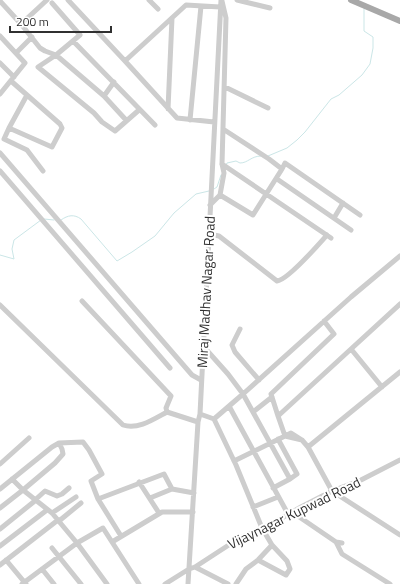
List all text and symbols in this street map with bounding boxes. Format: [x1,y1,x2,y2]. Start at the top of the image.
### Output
scale bar [10,8,111,34]
text: 200 m [16,12,49,31]
street label: Miraj Madhav Nagar Road [191,215,220,369]
street label: Vijaynagar Kupwad Road [224,471,364,554]

